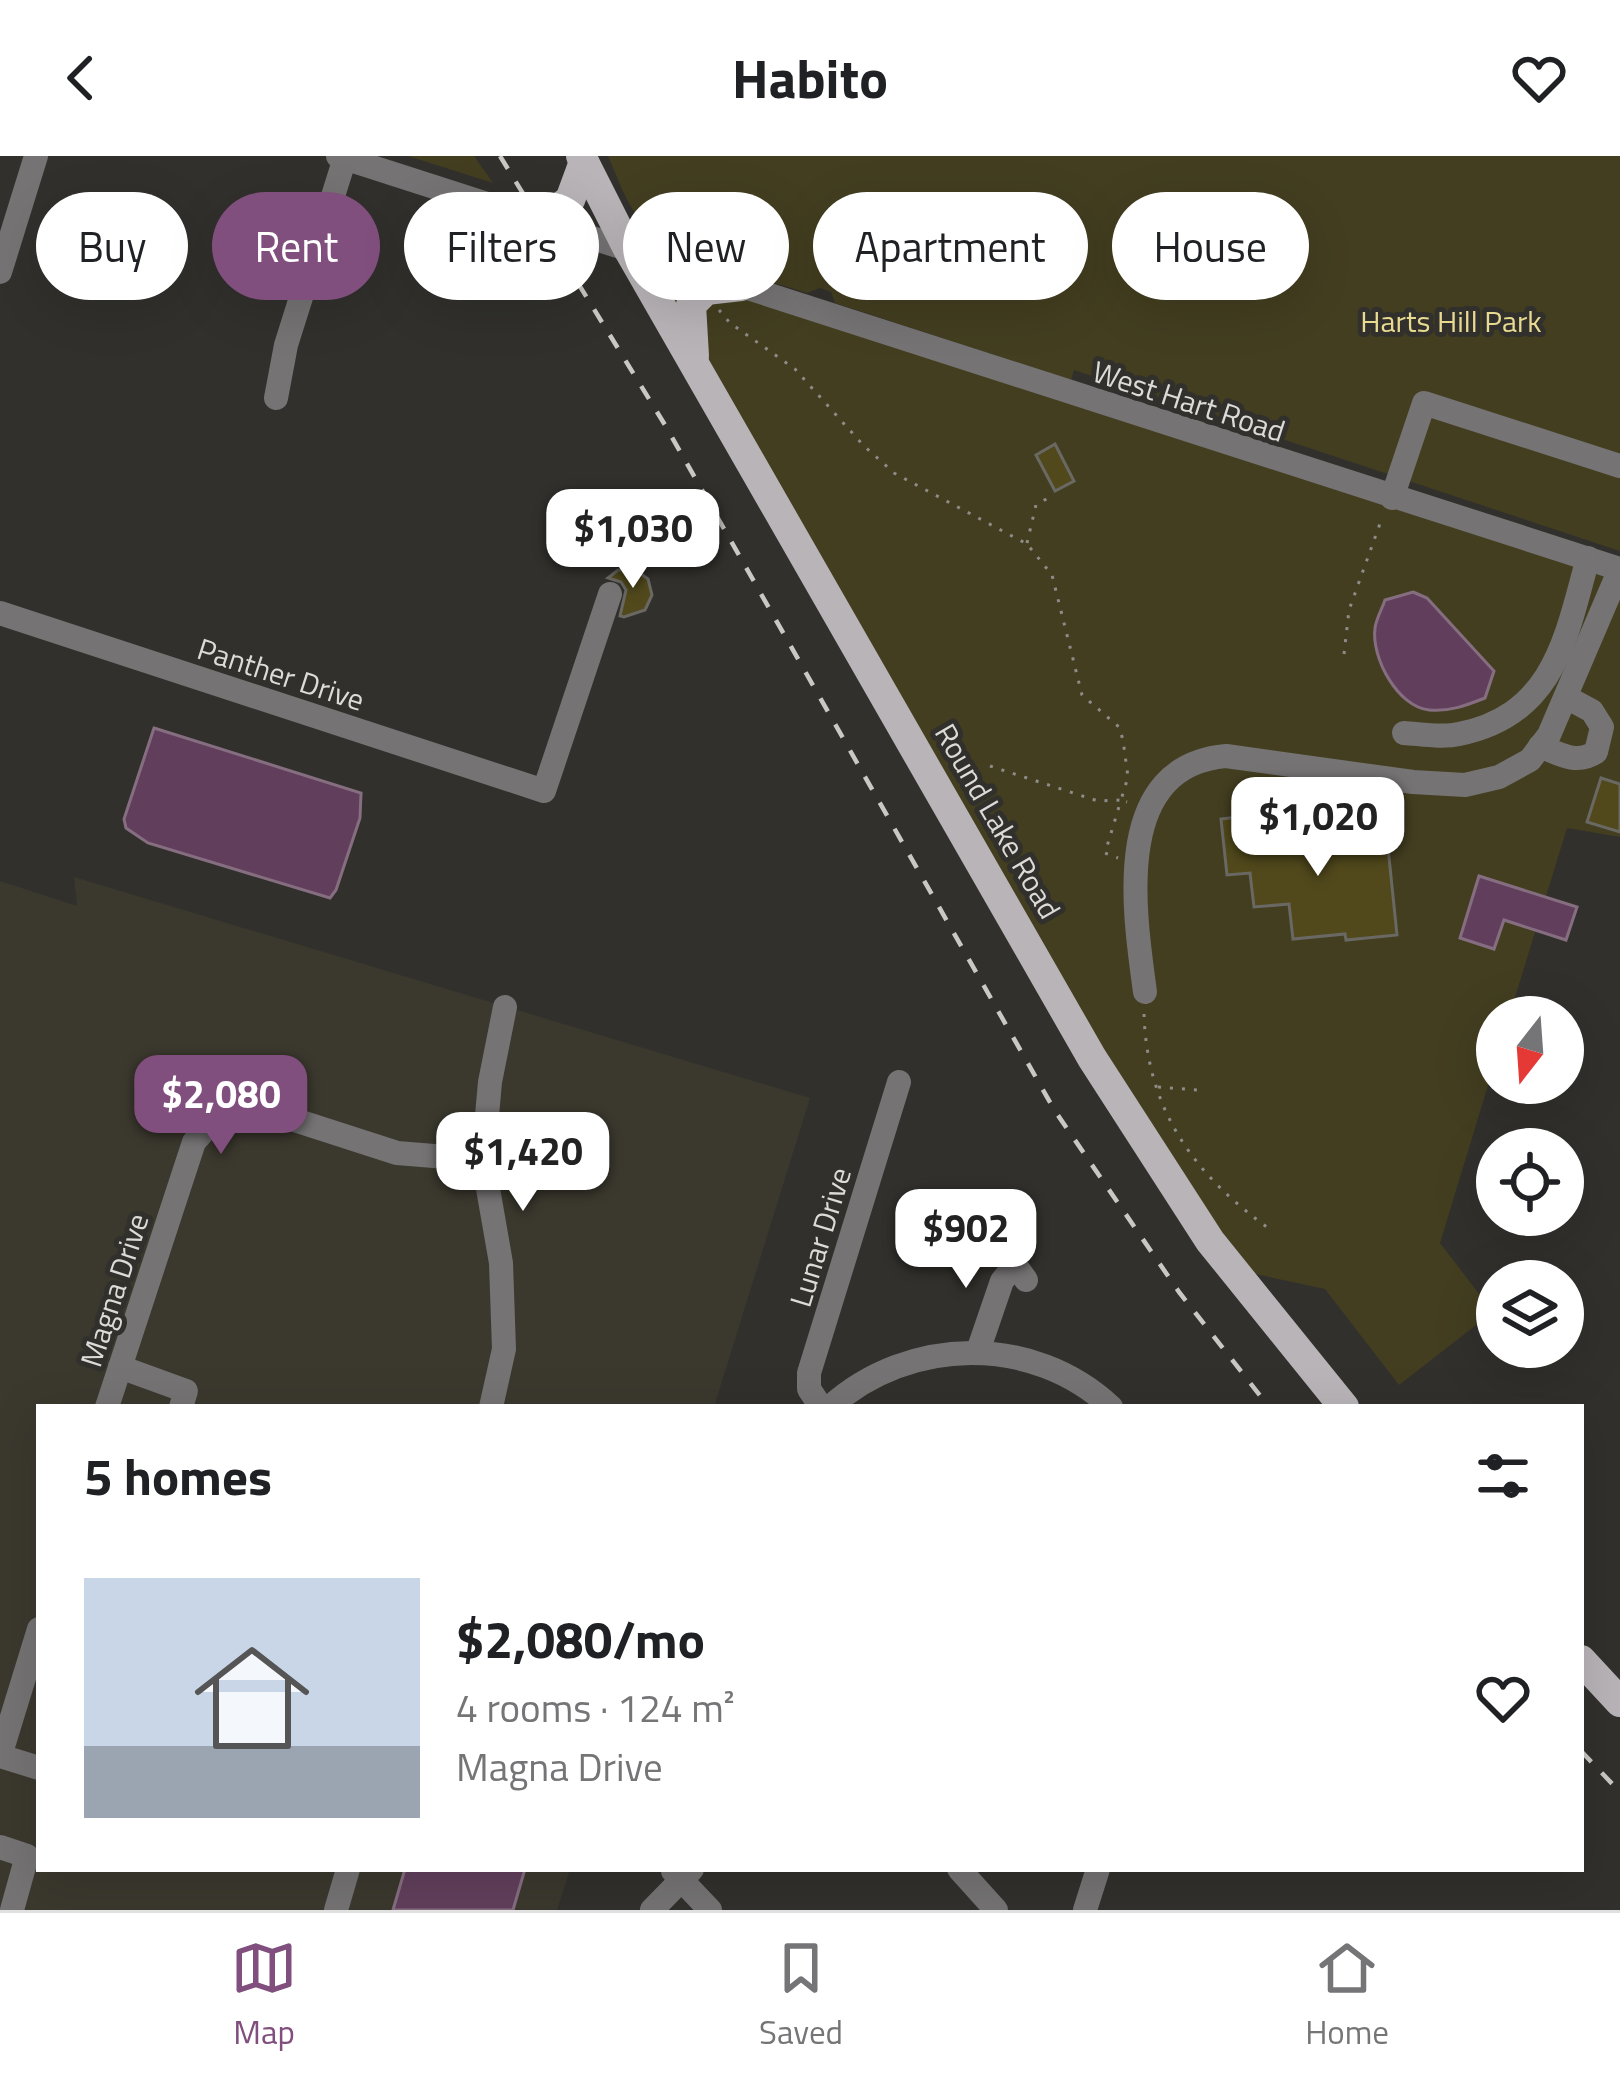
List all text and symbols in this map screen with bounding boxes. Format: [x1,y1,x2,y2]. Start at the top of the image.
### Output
text: Habito [732,37,888,119]
icon: back [48,45,114,111]
icon: heart [1506,45,1572,111]
chip: Buy [36,192,188,300]
chip: Rent [212,192,380,300]
chip: Filters [404,192,599,300]
chip: New [623,192,789,300]
chip: Apartment [813,192,1088,300]
chip: House [1112,192,1309,300]
park label: Harts Hill Park [1360,298,1542,344]
street label: West Hart Road [1087,348,1291,454]
pin: $1,030 [535,489,731,591]
text: $1,030 [573,498,693,557]
street label: Panther Drive [192,625,370,723]
street label: Round Lake Road [923,715,1073,927]
pin: $1,020 [1220,777,1416,879]
text: $1,020 [1258,786,1378,845]
north arrow [1476,996,1584,1104]
map controls [1476,996,1584,1368]
pin: $2,080 [123,1055,319,1157]
text: $2,080 [161,1064,281,1123]
pin: $1,420 [425,1112,621,1214]
text: $1,420 [463,1121,583,1180]
button: locate [1476,1128,1584,1236]
street label: Lunar Drive [777,1161,863,1313]
pin: $902 [895,1189,1037,1291]
text: $902 [922,1198,1010,1257]
street label: Magna Drive [68,1207,160,1373]
button: layers [1476,1260,1584,1368]
text: 5 homes [84,1437,272,1515]
icon: filters [1470,1443,1536,1509]
text: $2,080/mo [456,1600,705,1678]
icon: home [180,1626,324,1770]
icon: heart [1470,1665,1536,1731]
text: 4 rooms · 124 m² [456,1678,735,1737]
text: Magna Drive [456,1737,663,1796]
tab: Map [231,1935,297,2057]
tab: Saved [759,1935,843,2057]
tab: Home [1305,1935,1389,2057]

